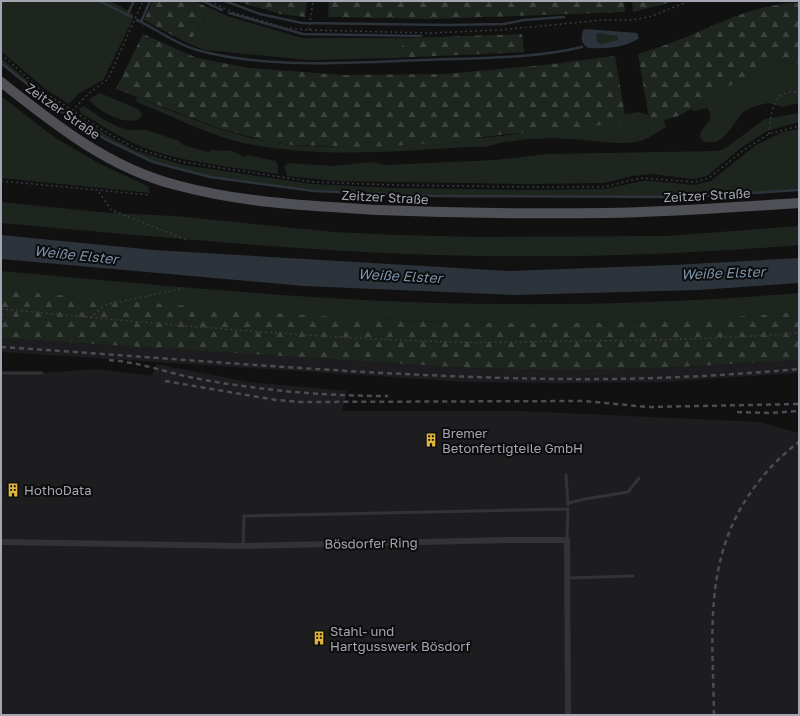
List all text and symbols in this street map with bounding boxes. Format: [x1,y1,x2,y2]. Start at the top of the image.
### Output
street label: Zeitzer Straße [23,79,103,143]
street label: Zeitzer Straße [663,185,751,205]
street label: Zeitzer Straße [341,187,429,207]
water label: Weiße Elster [33,242,121,268]
water label: Weiße Elster [681,262,768,282]
water label: Weiße Elster [358,265,445,286]
place label: Bremer Betonfertigteile GmbH [442,425,583,456]
building icon: Bremer Betonfertigteile GmbH [423,432,439,448]
building icon: HothoData [5,482,21,498]
place label: HothoData [24,482,92,498]
street label: Bösdorfer Ring [324,534,418,552]
place label: Stahl- und Hartgusswerk Bösdorf [330,623,471,654]
building icon: Stahl- und Hartgusswerk Bösdorf [311,630,327,646]

